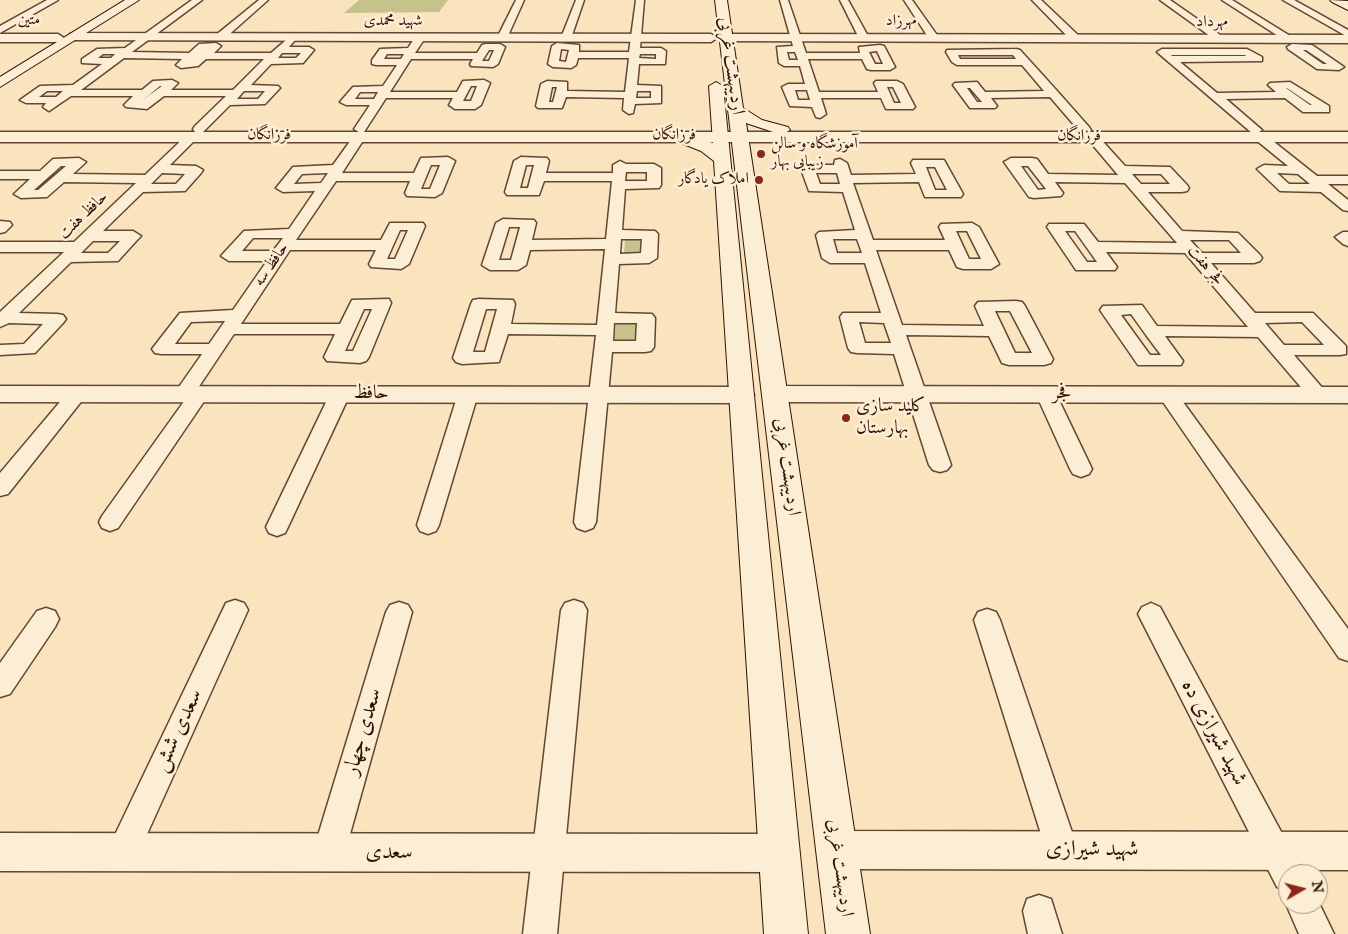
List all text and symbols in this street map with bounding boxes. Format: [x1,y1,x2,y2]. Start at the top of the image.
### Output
street label: متین [18,11,40,31]
street label: شهید محمدی [363,12,423,32]
street label: مهرزاد [886,12,916,32]
street label: مهرداد [1196,13,1228,33]
street label: اردیبهشت غربی [712,16,748,116]
street label: فرزانگان [247,126,291,146]
street label: فرزانگان [652,126,696,146]
street label: فرزانگان [1057,127,1101,147]
place label: آموزشگاه و سالن زیبایی بهار [771,135,858,173]
marker: آموزشگاه و سالن زیبایی بهار [755,148,767,160]
place label: املاک یادگار [678,170,749,190]
marker: املاک یادگار [753,174,765,186]
street label: حافظ هفت [55,188,113,244]
street label: حافظ سه [250,239,294,291]
street label: فجر هفت [1182,242,1228,290]
street label: حافظ [353,383,389,405]
street label: فجر [1053,383,1071,405]
place label: کلید سازی بهارستان [856,396,926,440]
marker: کلید سازی بهارستان [840,412,852,424]
street label: اردیبهشت غربی [768,417,804,517]
street label: شهید شیرازی ده [1174,676,1252,790]
street label: سعدی شش [148,685,210,777]
street label: سعدی چهار [339,685,389,779]
street label: اردیبهشت غربی [821,818,857,918]
street label: شهید شیرازی [1045,837,1139,863]
street label: سعدی [365,840,413,866]
north arrow [1278,864,1328,914]
text: N [1307,880,1327,894]

